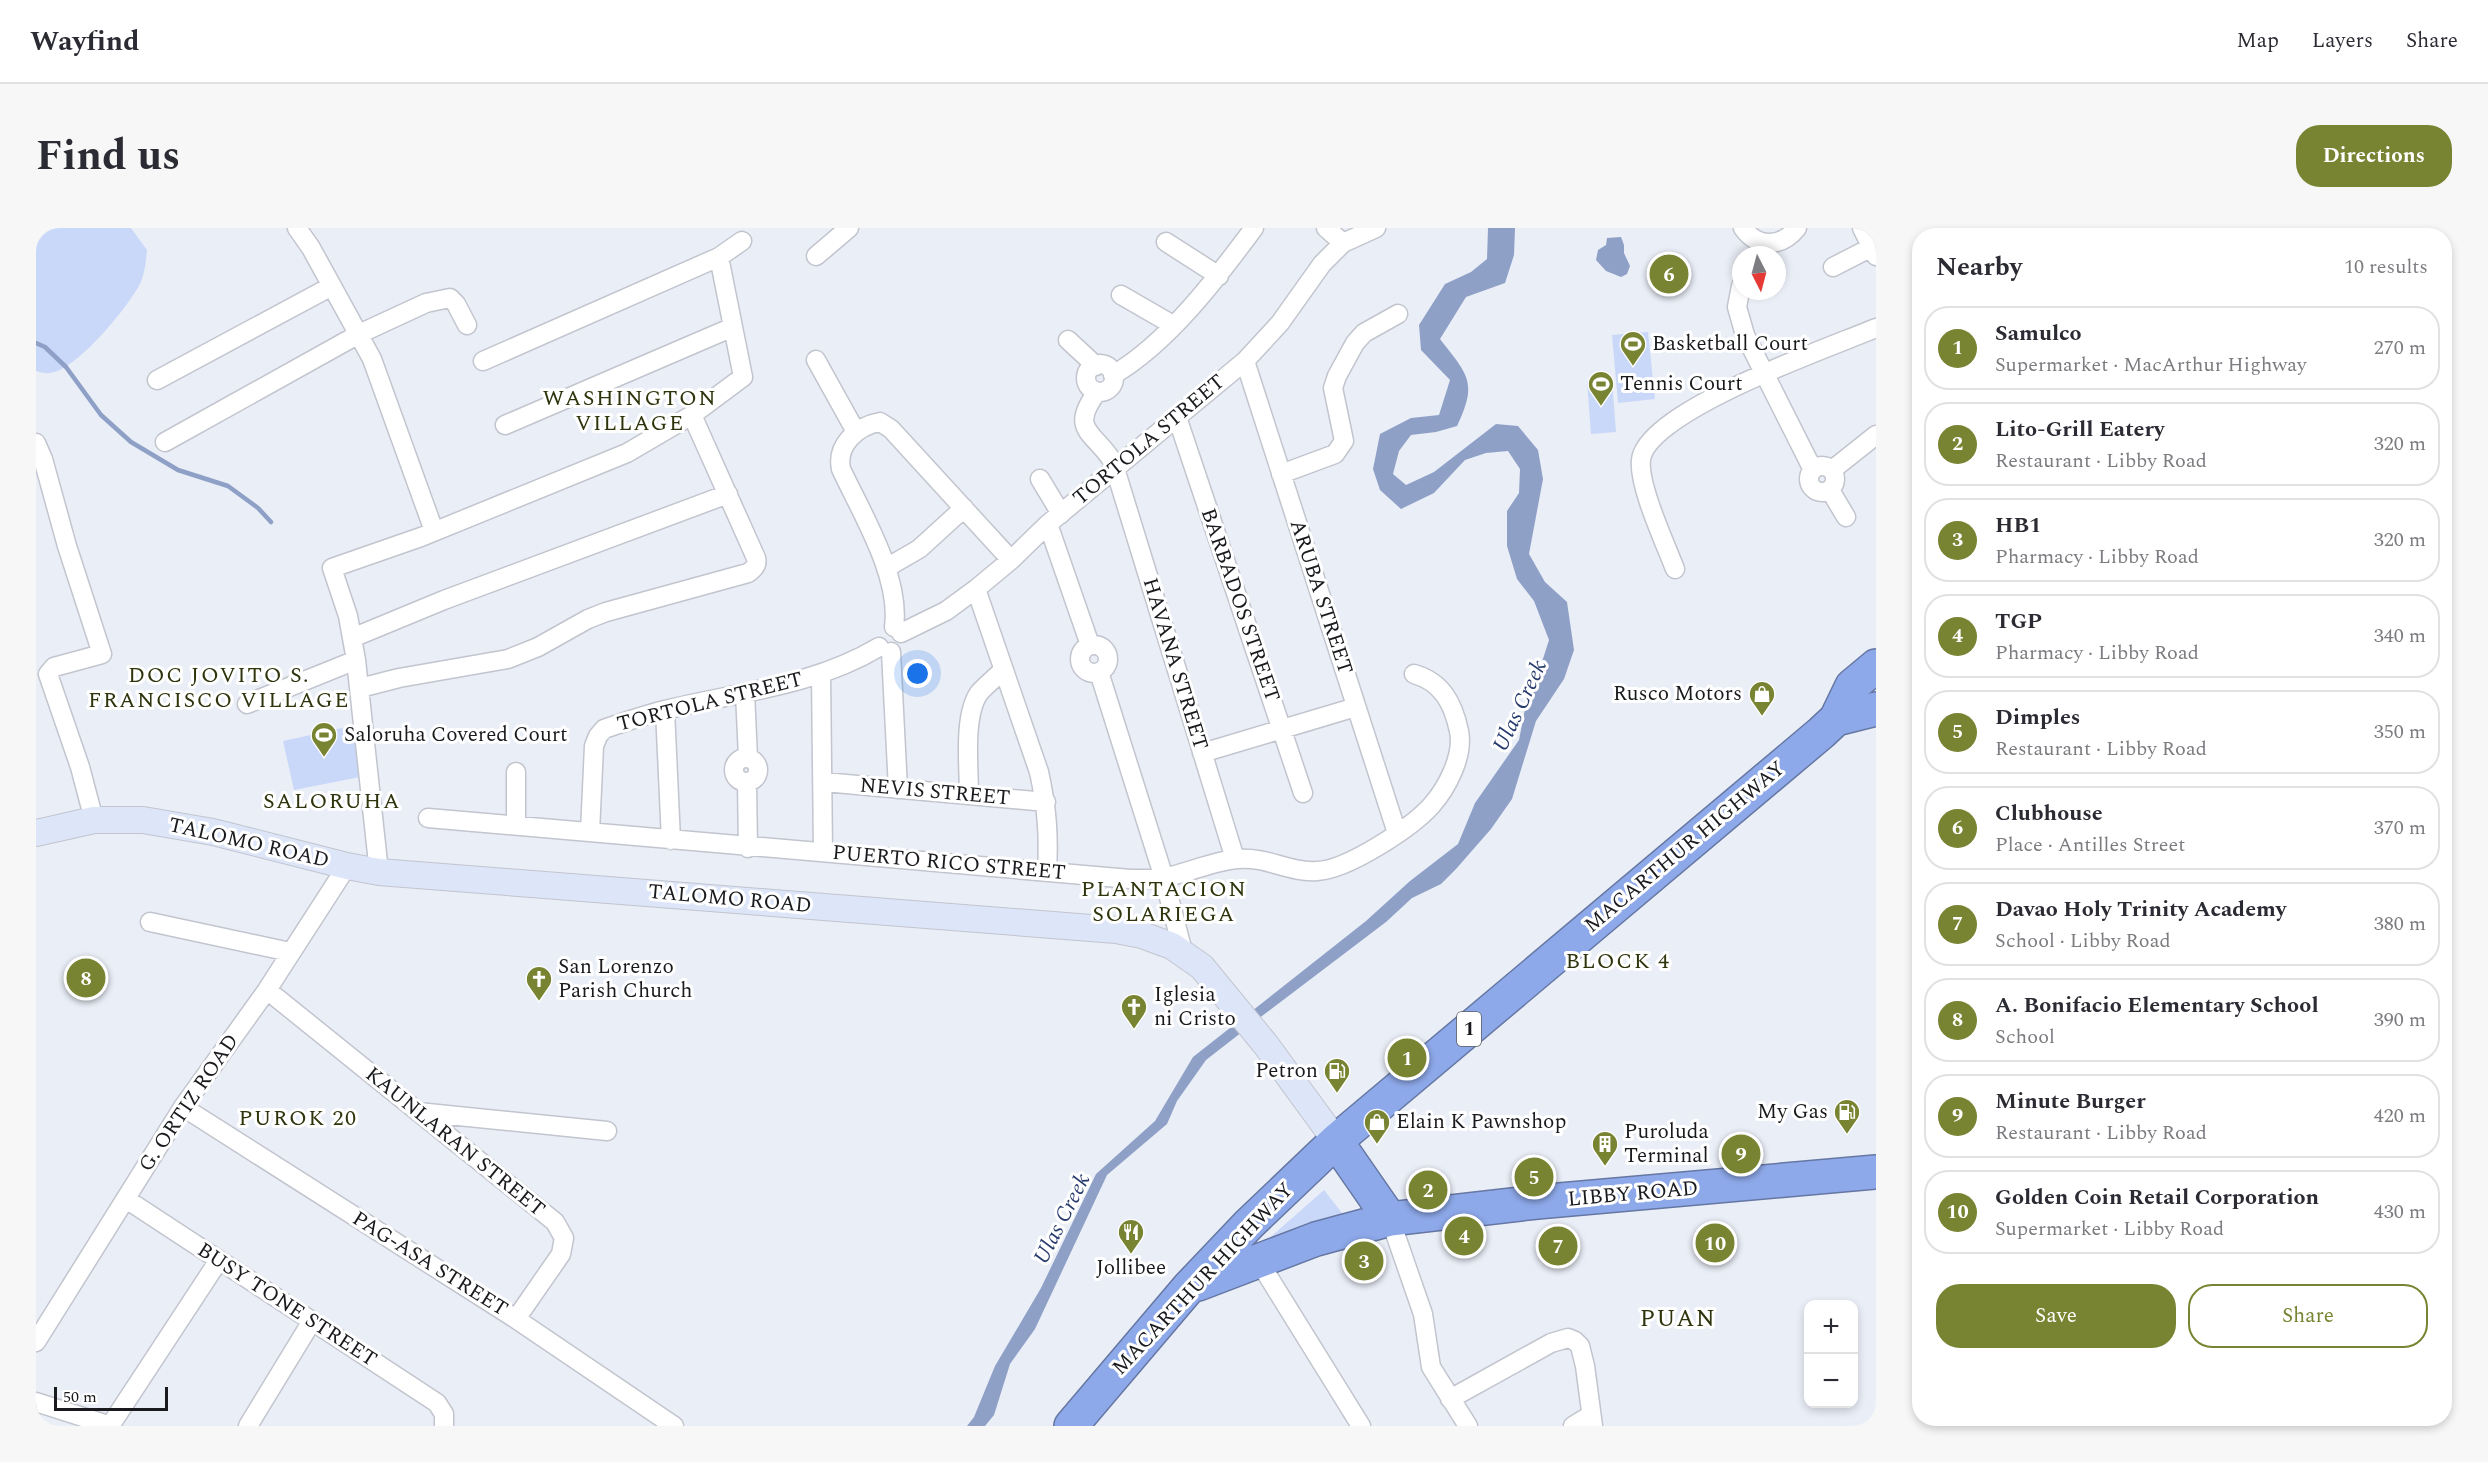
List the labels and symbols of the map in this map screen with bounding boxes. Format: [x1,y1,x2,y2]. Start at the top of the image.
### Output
north arrow [1732,246,1786,300]
pin: 6 [1650,252,1688,296]
place label: Basketball Court [1652,328,1808,360]
sports icon: Basketball Court [1618,329,1648,367]
street label: TORTOLA STREET [1066,367,1232,513]
place label: Tennis Court [1620,368,1743,400]
sports icon: Tennis Court [1586,369,1616,407]
district label: WASHINGTON VILLAGE [543,382,717,440]
street label: BARBADOS STREET [1192,504,1288,706]
street label: ARUBA STREET [1281,515,1361,679]
street label: HAVANA STREET [1134,574,1216,754]
water label: Ulas Creek [1484,654,1556,758]
district label: DOC JOVITO S. FRANCISCO VILLAGE [88,659,350,717]
your location [903,659,932,688]
street label: TORTOLA STREET [614,663,806,741]
place label: Rusco Motors [1613,678,1742,710]
shop icon: Rusco Motors [1747,679,1777,717]
place label: Saloruha Covered Court [344,719,567,751]
sports icon: Saloruha Covered Court [309,720,339,758]
street label: MACARTHUR HIGHWAY [1577,753,1793,941]
street label: NEVIS STREET [858,769,1012,815]
district label: SALORUHA [263,785,401,818]
street label: TALOMO ROAD [166,809,332,877]
street label: PUERTO RICO STREET [831,837,1067,889]
district label: PLANTACION SOLARIEGA [1081,873,1247,931]
street label: TALOMO ROAD [647,876,813,922]
district label: BLOCK 4 [1565,945,1671,978]
place label: San Lorenzo Parish Church [558,951,693,1007]
pin: 8 [67,956,106,1000]
church icon: San Lorenzo Parish Church [524,964,554,1002]
place label: Iglesia ni Cristo [1154,979,1236,1035]
church icon: Iglesia ni Cristo [1119,992,1149,1030]
road number: 1 [1457,1012,1481,1046]
street label: G. ORTIZ ROAD [131,1027,247,1179]
pin: 1 [1388,1036,1426,1080]
place label: Petron [1255,1055,1318,1087]
fuel station icon: Petron [1322,1056,1352,1094]
street label: KAUNLARAN STREET [358,1059,552,1225]
place label: My Gas [1757,1096,1828,1128]
fuel station icon: My Gas [1832,1097,1862,1135]
district label: PUROK 20 [238,1102,358,1135]
place label: Elain K Pawnshop [1396,1106,1566,1138]
shop icon: Elain K Pawnshop [1362,1107,1392,1145]
place label: Puroluda Terminal [1624,1116,1710,1172]
building icon: Puroluda Terminal [1590,1129,1620,1167]
pin: 9 [1722,1132,1760,1176]
pin: 5 [1514,1154,1554,1200]
water label: Ulas Creek [1025,1168,1099,1270]
pin: 2 [1408,1168,1448,1212]
street label: LIBBY ROAD [1566,1172,1700,1216]
street label: MACARTHUR HIGHWAY [1105,1175,1301,1383]
street label: PAG-ASA STREET [346,1203,514,1325]
pin: 4 [1444,1214,1484,1258]
restaurant icon: Jollibee [1116,1217,1146,1255]
pin: 10 [1696,1220,1734,1266]
pin: 7 [1538,1224,1577,1268]
street label: BUSY TONE STREET [191,1235,383,1375]
pin: 3 [1344,1238,1384,1284]
place label: Jollibee [1096,1252,1166,1284]
district label: PUAN [1640,1301,1716,1337]
scale bar [54,1384,168,1412]

